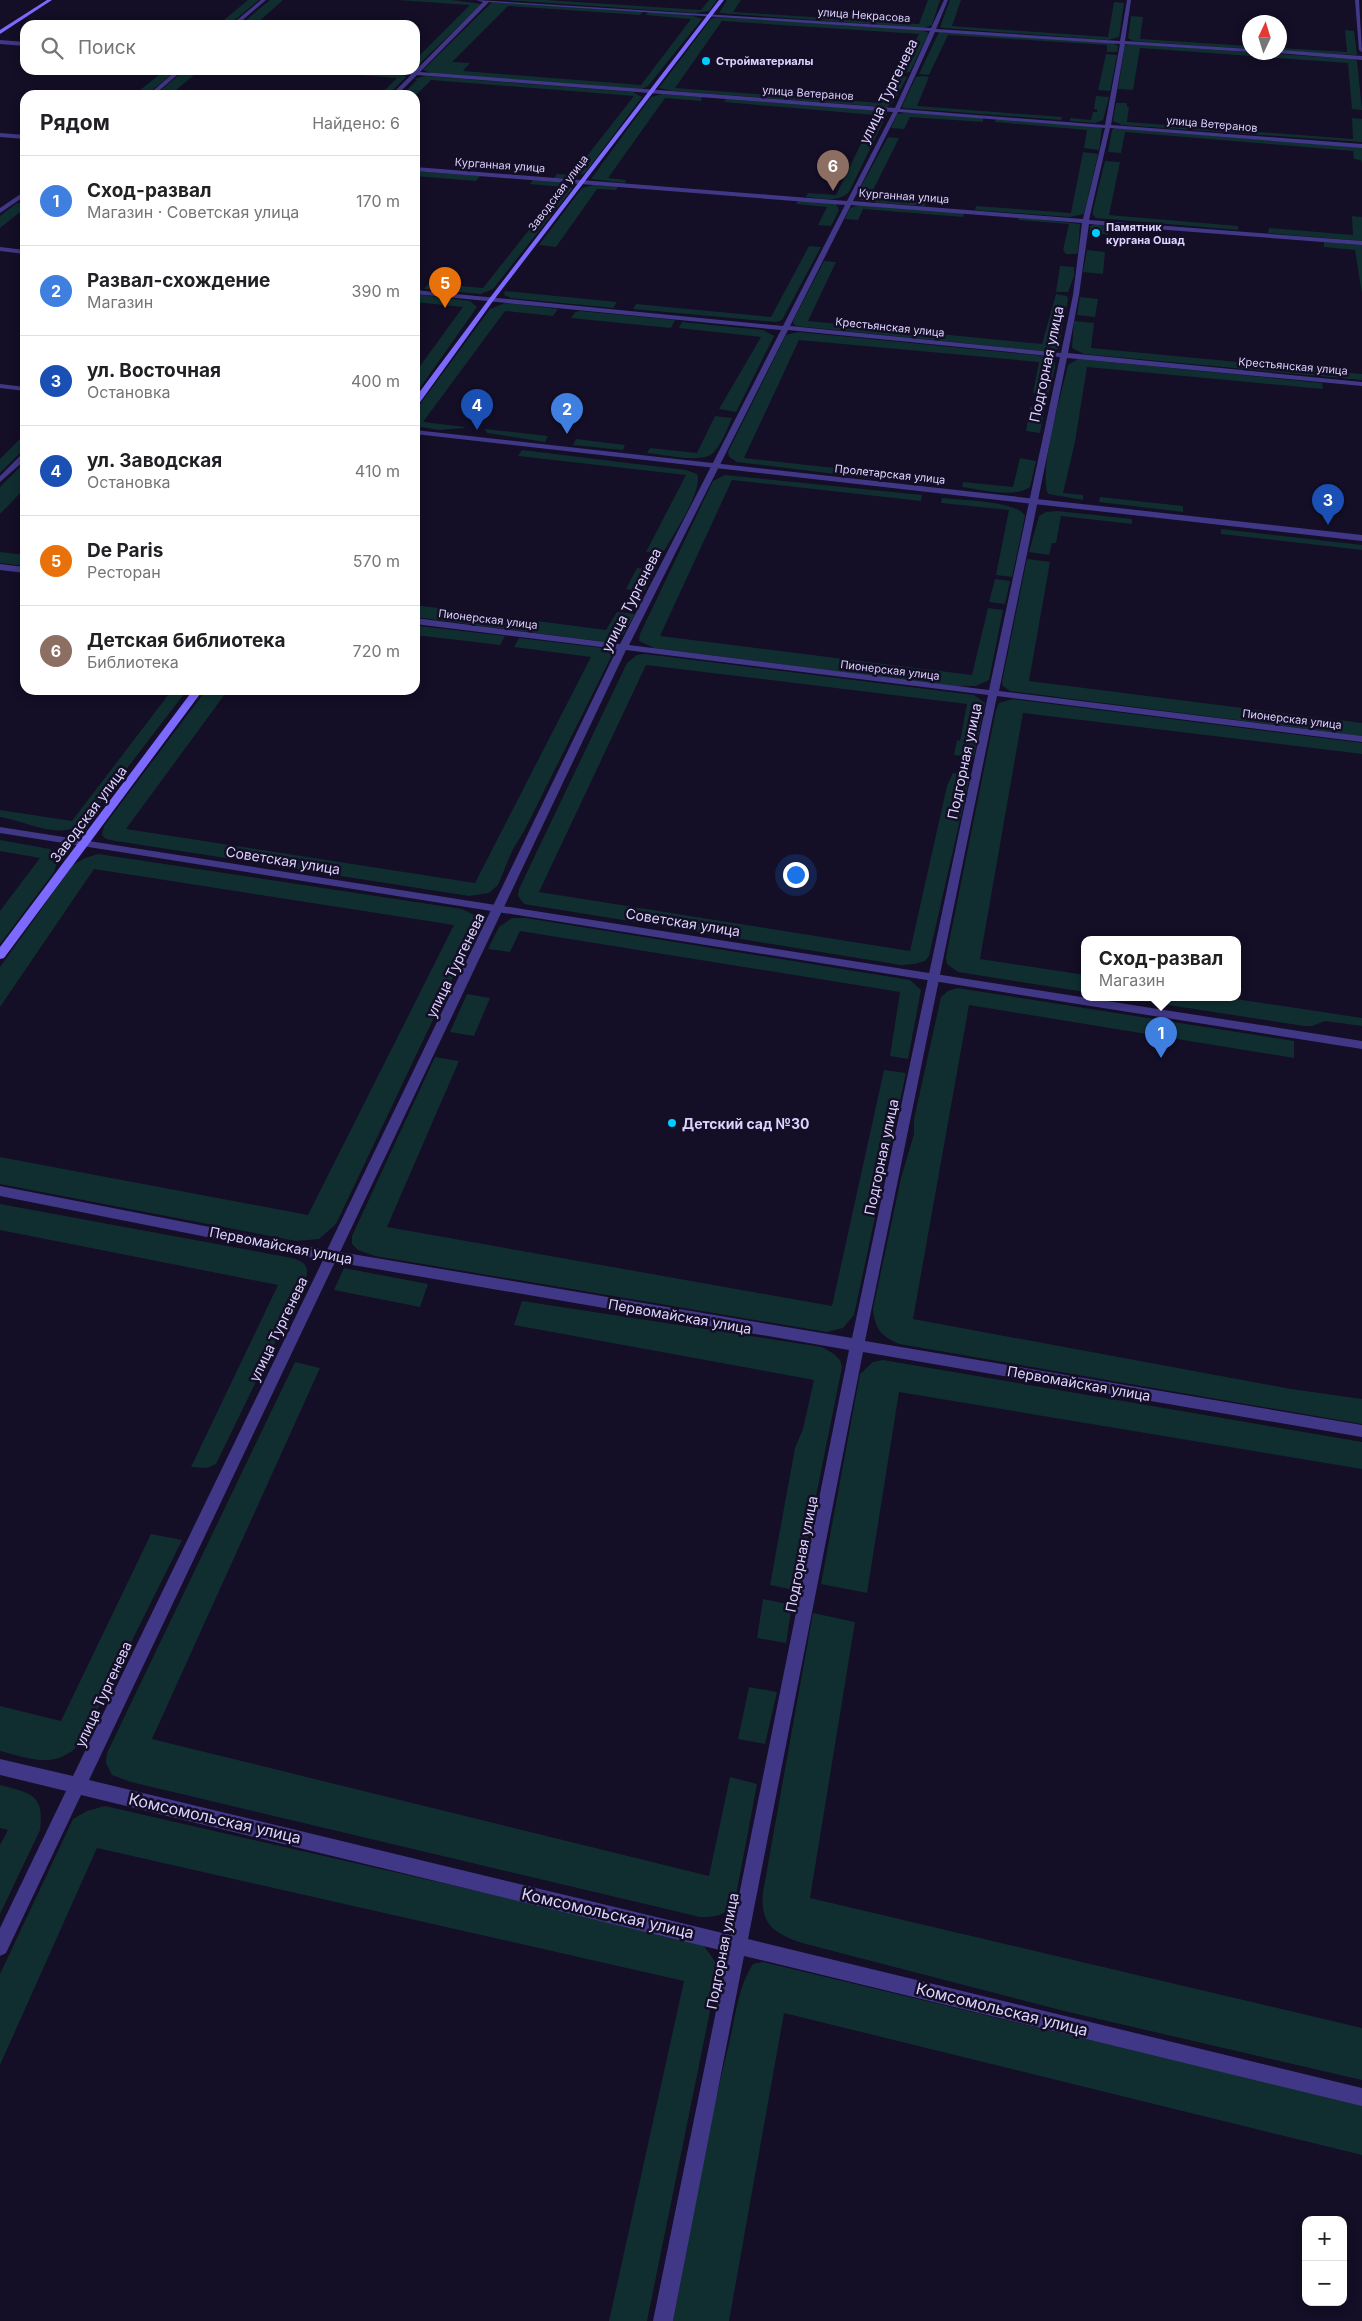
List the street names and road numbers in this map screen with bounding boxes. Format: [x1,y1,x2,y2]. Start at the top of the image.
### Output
street label: улица Некрасова [817,5,911,25]
street label: улица Тургенева [855,36,921,146]
street label: улица Ветеранов [762,83,854,103]
street label: улица Ветеранов [1166,113,1258,135]
street label: Заводская улица [525,152,591,234]
street label: Курганная улица [454,155,546,175]
street label: Курганная улица [858,186,950,206]
street label: Подгорная улица [1025,304,1067,424]
street label: Крестьянская улица [835,314,945,340]
street label: Крестьянская улица [1238,354,1348,378]
street label: Пролетарская улица [834,461,946,487]
street label: улица Тургенева [597,545,665,655]
street label: Пионерская улица [438,606,538,632]
street label: Пионерская улица [840,657,940,683]
street label: Подгорная улица [943,701,985,821]
street label: Пионерская улица [1242,706,1342,732]
street label: Заводская улица [46,762,130,866]
street label: Советская улица [224,843,342,877]
street label: Советская улица [624,905,742,939]
street label: улица Тургенева [422,910,488,1020]
street label: Подгорная улица [860,1097,902,1217]
street label: Первомайская улица [208,1223,354,1267]
street label: улица Тургенева [245,1274,311,1384]
street label: Первомайская улица [607,1295,753,1337]
street label: Первомайская улица [1006,1362,1152,1404]
street label: Подгорная улица [781,1494,821,1614]
street label: улица Тургенева [71,1638,135,1750]
street label: Комсомольская улица [127,1788,303,1848]
street label: Комсомольская улица [520,1883,696,1943]
street label: Подгорная улица [702,1891,742,2011]
street label: Комсомольская улица [914,1978,1090,2040]

